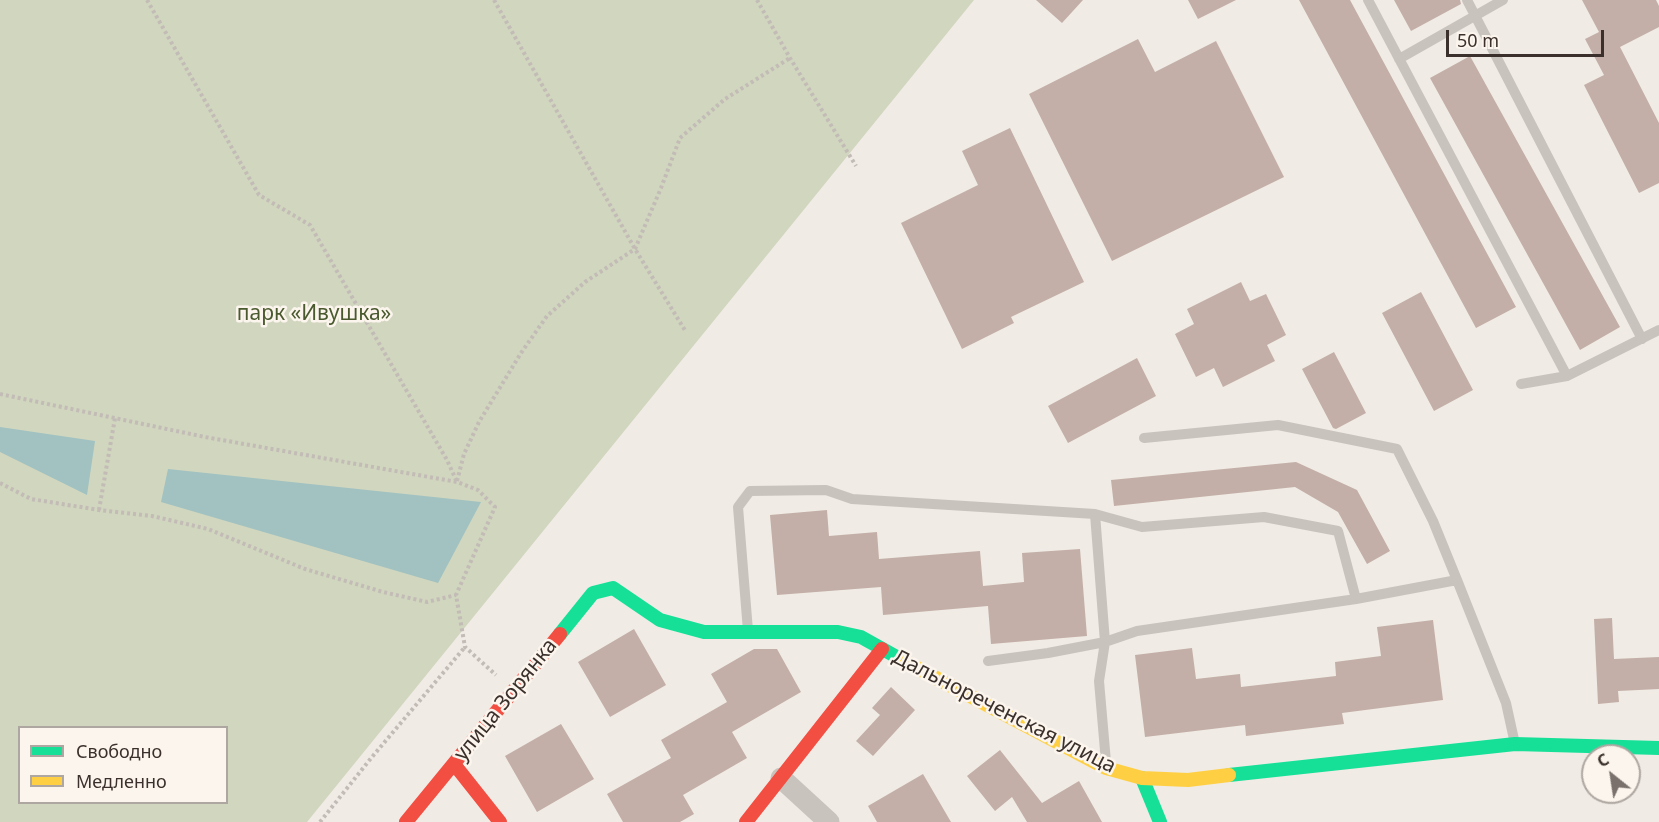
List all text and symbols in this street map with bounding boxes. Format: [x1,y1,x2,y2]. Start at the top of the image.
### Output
scale bar [1449,18,1606,56]
text: 50 m [1457,28,1499,52]
park label: парк «Ивушка» [237,301,391,327]
street label: улица Зорянка [449,634,563,766]
street label: Дальнореченская улица [888,645,1120,779]
legend [18,726,228,804]
text: Свободно [76,739,162,763]
north arrow [1581,744,1641,804]
text: С [1593,748,1613,772]
text: Медленно [76,769,167,793]

